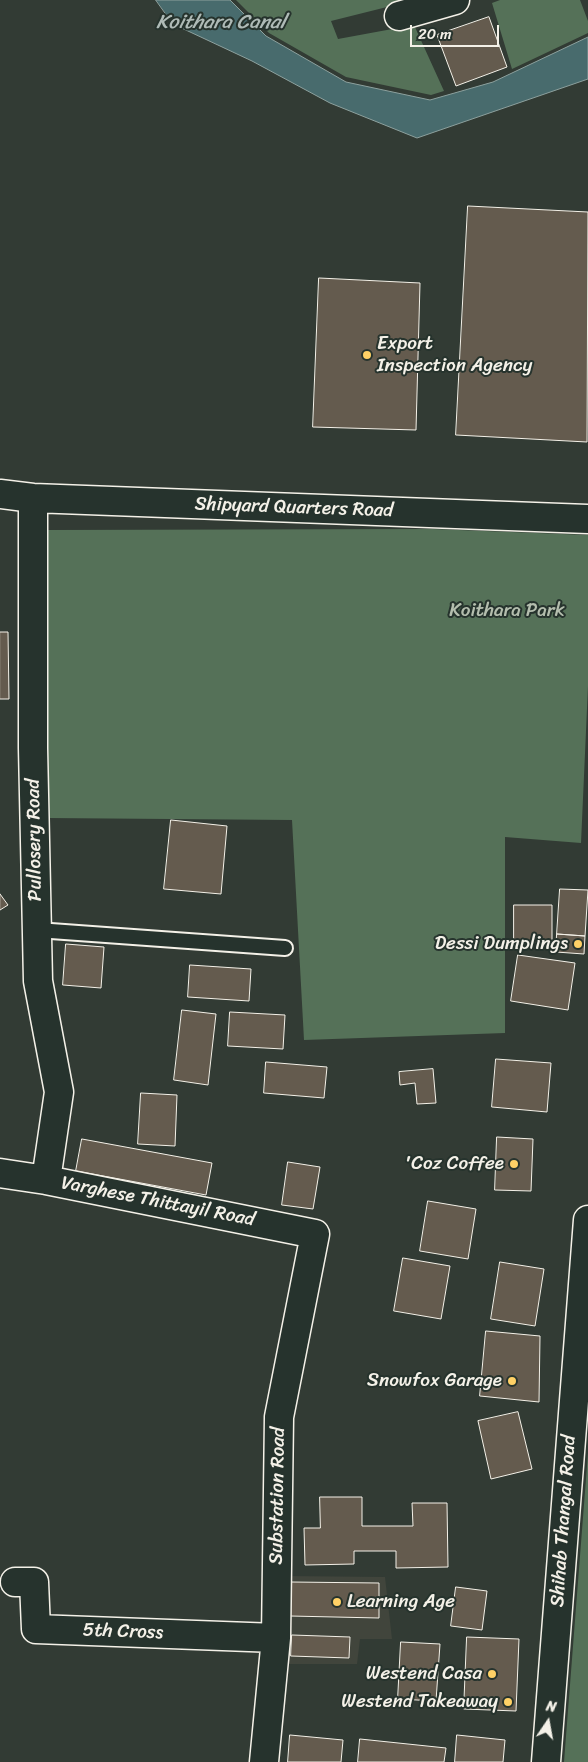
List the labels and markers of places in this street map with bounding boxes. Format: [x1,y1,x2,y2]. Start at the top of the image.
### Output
place label: Export Inspection Agency [377,333,532,377]
marker: Export Inspection Agency [361,349,373,361]
place label: Dessi Dumplings [435,933,568,955]
marker: Dessi Dumplings [572,938,584,950]
place label: 'Coz Coffee [404,1153,504,1175]
marker: 'Coz Coffee [508,1158,520,1170]
place label: Snowfox Garage [367,1370,502,1392]
marker: Snowfox Garage [506,1375,518,1387]
place label: Learning Age [347,1591,455,1613]
marker: Learning Age [331,1596,343,1608]
place label: Westend Casa [366,1663,482,1685]
marker: Westend Casa [486,1668,498,1680]
place label: Westend Takeaway [341,1691,498,1713]
marker: Westend Takeaway [502,1696,514,1708]

